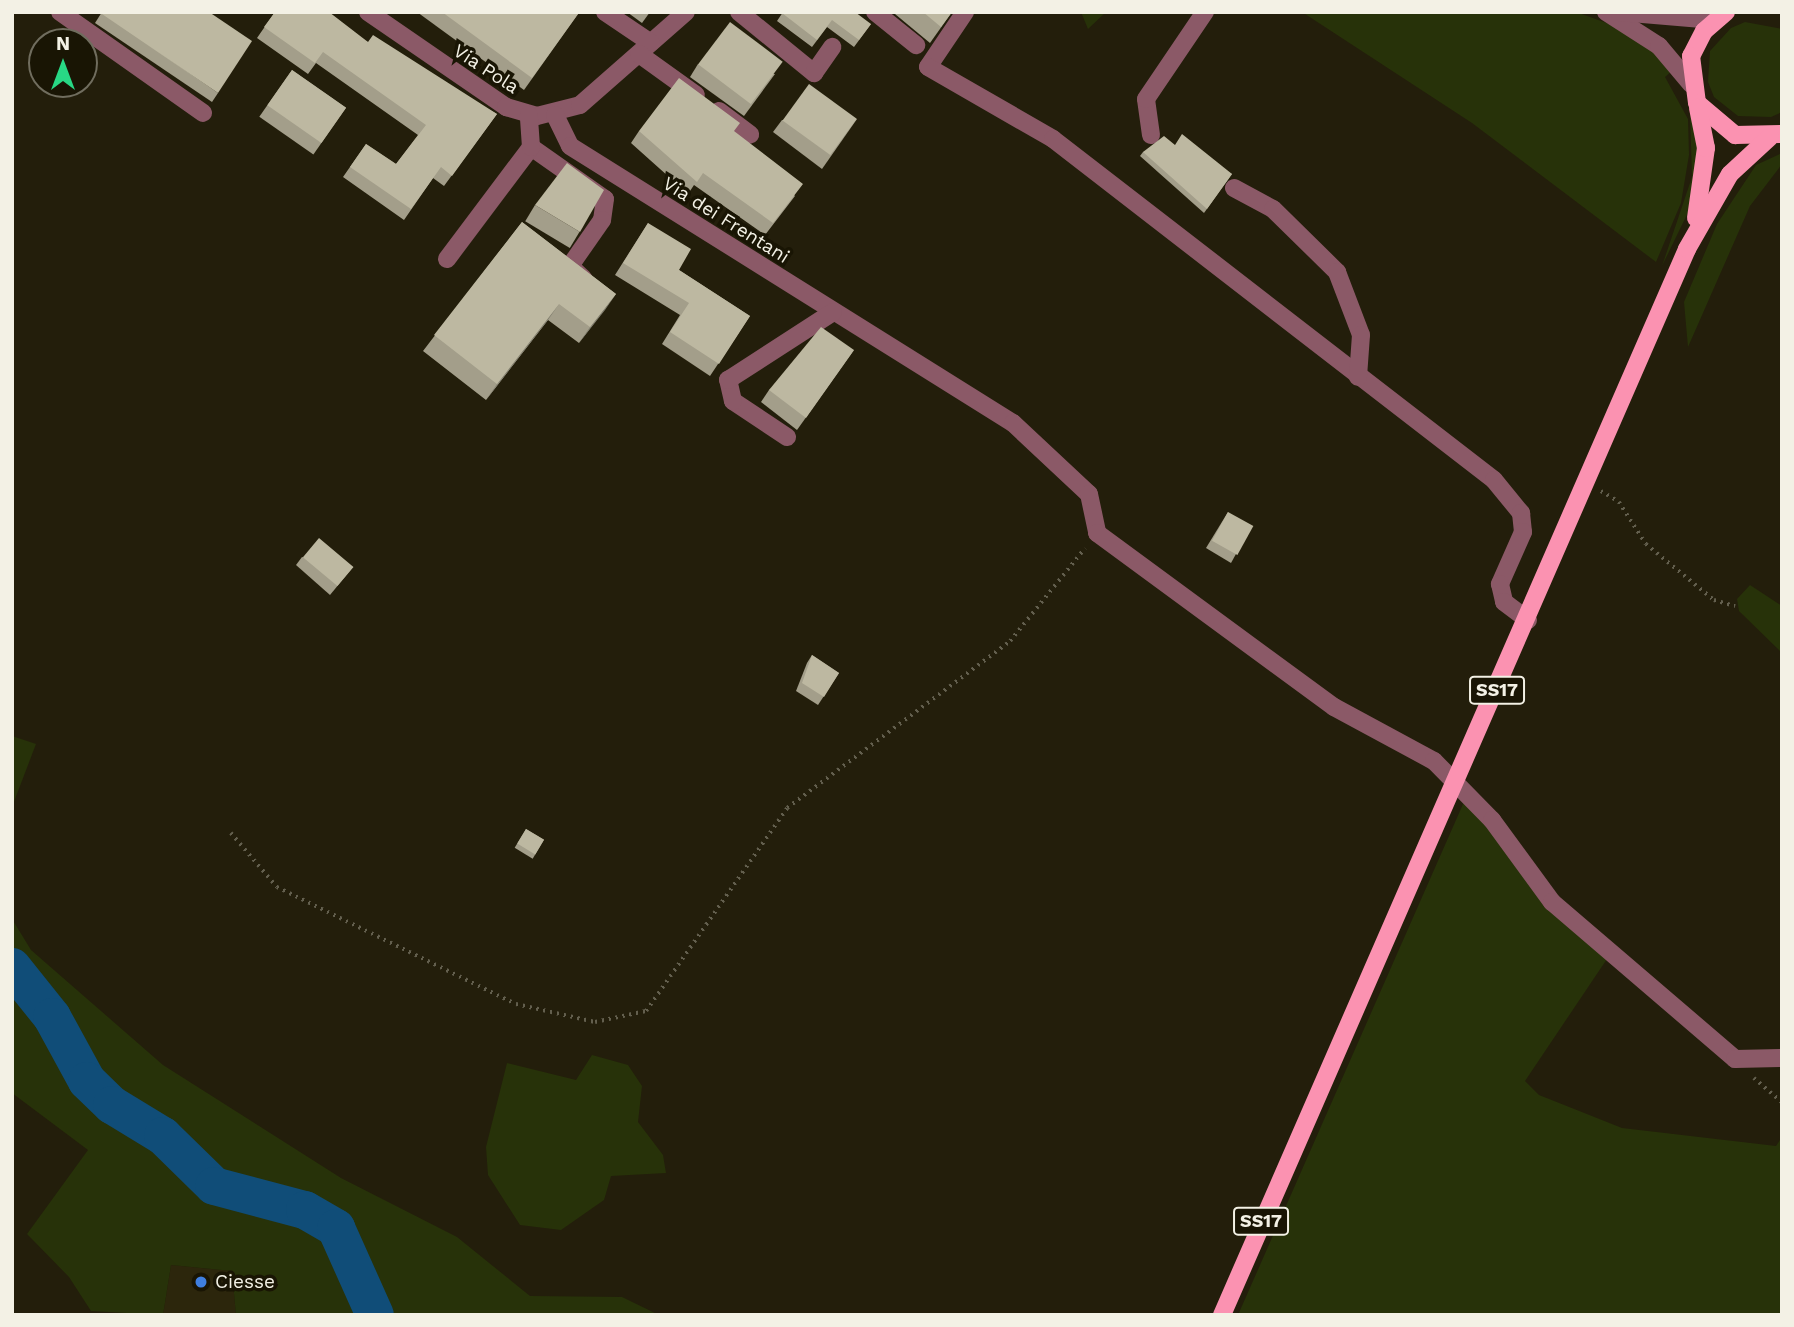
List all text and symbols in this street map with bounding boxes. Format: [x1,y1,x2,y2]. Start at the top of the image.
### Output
north arrow [28,28,98,98]
text: N [56,32,70,55]
street label: Via Pola [449,39,523,99]
street label: Via dei Frentani [658,172,794,268]
road number: SS17 [1469,676,1525,704]
road number: SS17 [1233,1206,1289,1236]
place label: Ciesse [215,1271,275,1293]
marker: Ciesse [193,1274,209,1290]

